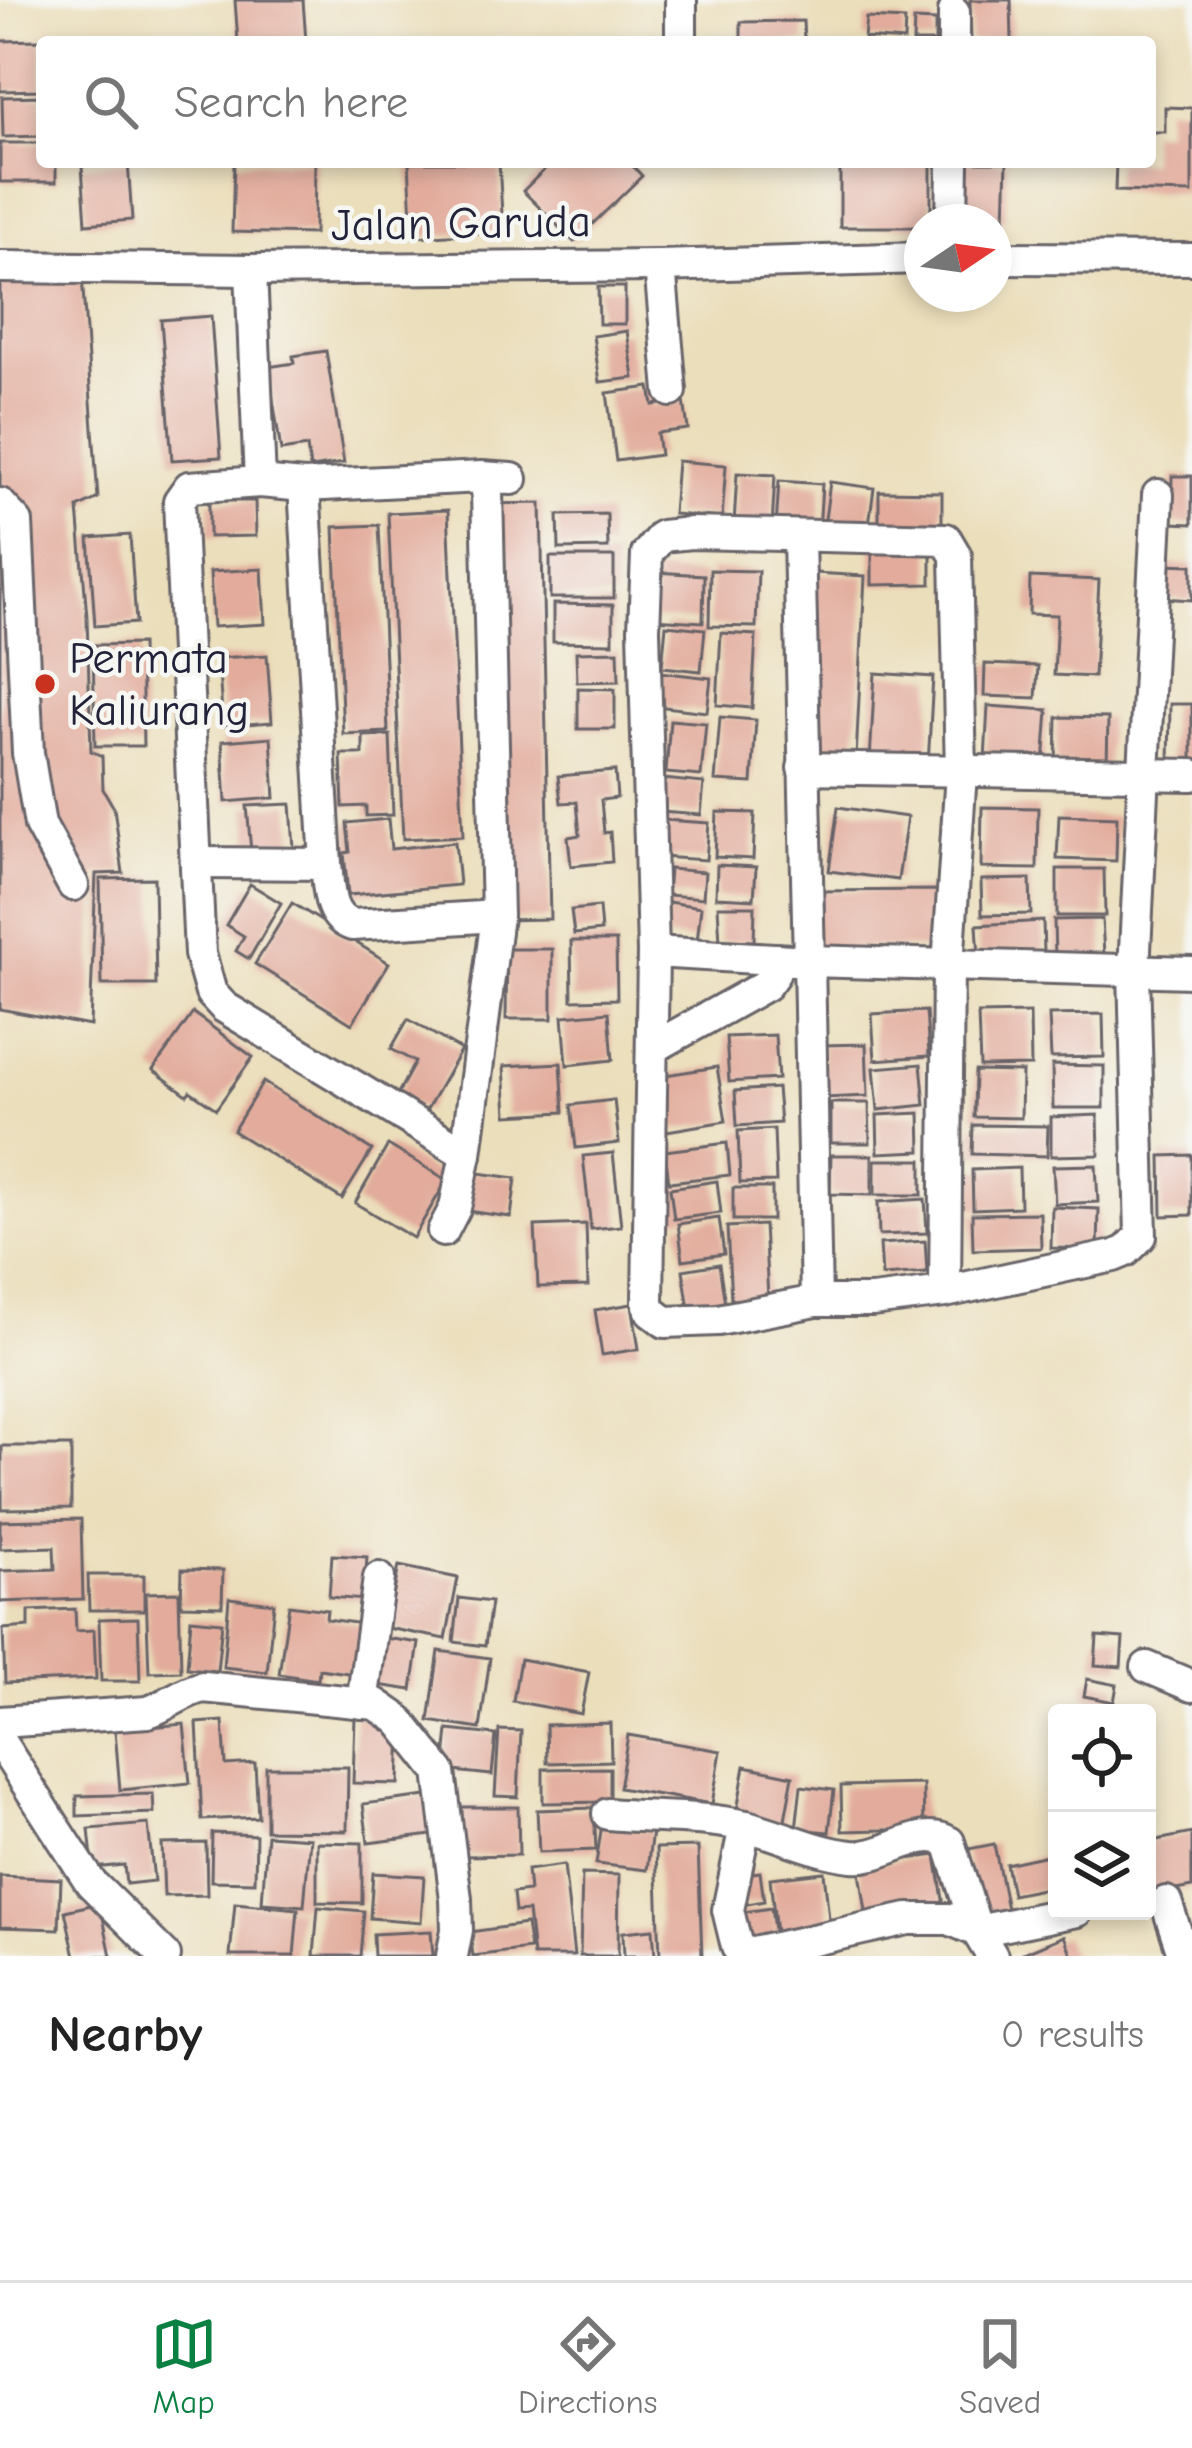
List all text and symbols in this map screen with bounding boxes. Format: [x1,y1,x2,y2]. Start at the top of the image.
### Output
search box [36,36,1156,168]
icon: search [78,69,144,135]
text: Search here [174,76,408,128]
street label: Jalan Garuda [330,195,592,251]
north arrow [904,204,1012,312]
place label: Permata Kaliurang [69,632,249,736]
marker: Permata Kaliurang [32,671,58,697]
map controls [1048,1704,1156,1920]
button: locate [1048,1704,1156,1812]
button: layers [1048,1812,1156,1920]
text: Nearby [48,2005,202,2064]
text: 0 results [1001,2012,1144,2057]
tab: Map [151,2311,217,2421]
tab: Directions [518,2311,658,2421]
tab: Saved [959,2311,1041,2421]

